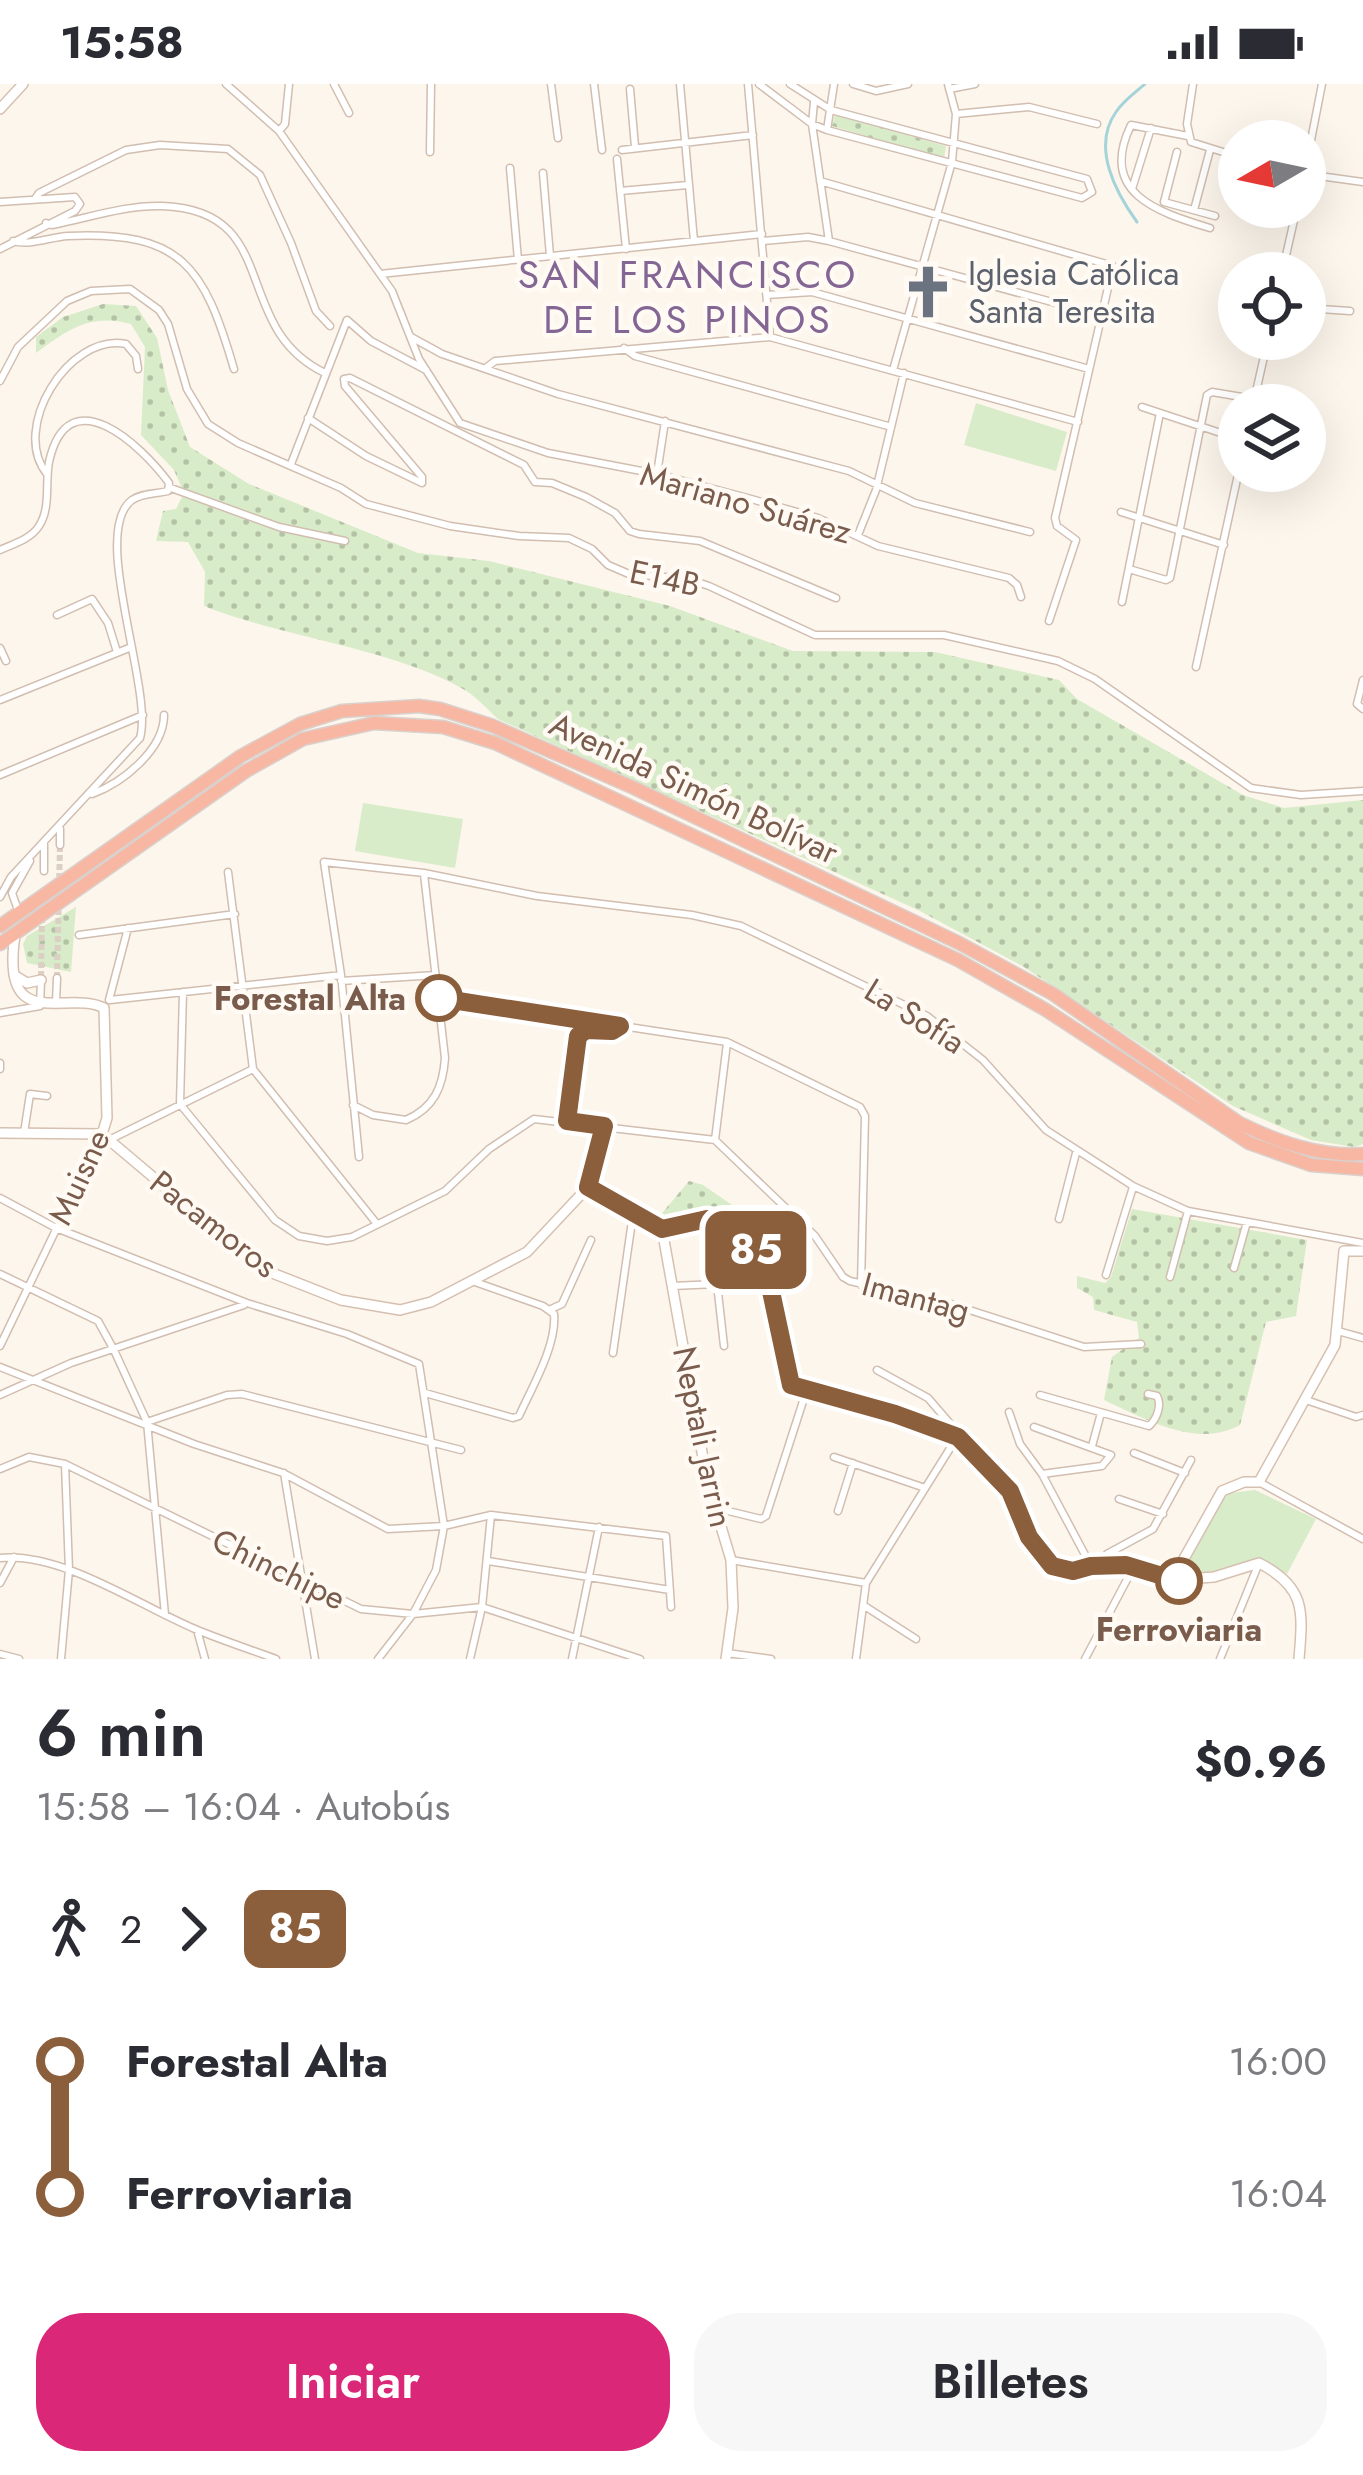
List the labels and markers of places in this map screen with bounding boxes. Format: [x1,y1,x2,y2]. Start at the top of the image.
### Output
place label: Iglesia Católica Santa Teresita [968,250,1179,335]
church icon: Iglesia Católica Santa Teresita [899,263,957,321]
place label: Forestal Alta [214,975,406,1022]
marker: Forestal Alta [417,976,461,1020]
marker: Ferroviaria [1157,1559,1201,1603]
place label: Ferroviaria [1096,1606,1262,1653]

